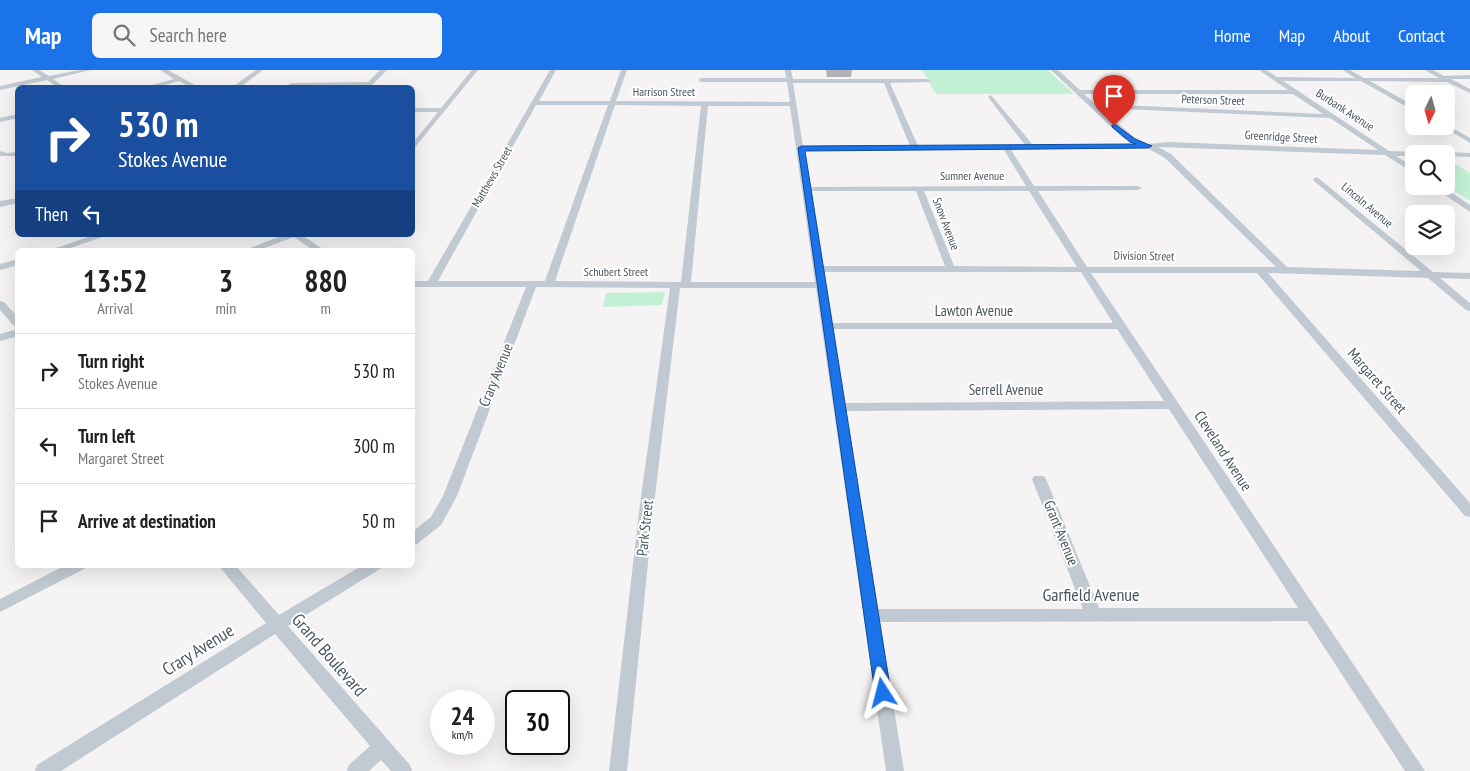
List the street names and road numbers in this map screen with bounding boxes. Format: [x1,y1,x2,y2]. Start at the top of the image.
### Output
street label: Harrison Street [633,84,696,99]
street label: Burbank Avenue [1313,85,1377,134]
street label: Peterson Street [1181,91,1246,108]
street label: Greenridge Street [1244,127,1319,146]
street label: Matthews Street [468,143,515,210]
street label: Sumner Avenue [940,168,1004,183]
street label: Lincoln Avenue [1338,179,1396,231]
street label: Snow Avenue [930,196,963,252]
street label: Division Street [1114,247,1175,264]
street label: Schubert Street [584,264,649,279]
street label: Lawton Avenue [935,301,1013,320]
street label: Crary Avenue [474,340,517,409]
street label: Margaret Street [1344,344,1411,417]
street label: Serrell Avenue [969,380,1043,399]
street label: Cleveland Avenue [1191,407,1256,494]
street label: Grant Avenue [1040,497,1083,568]
street label: Park Street [632,499,657,557]
street label: Garfield Avenue [1042,583,1140,606]
street label: Grand Boulevard [287,608,372,701]
street label: Crary Avenue [158,619,238,681]

